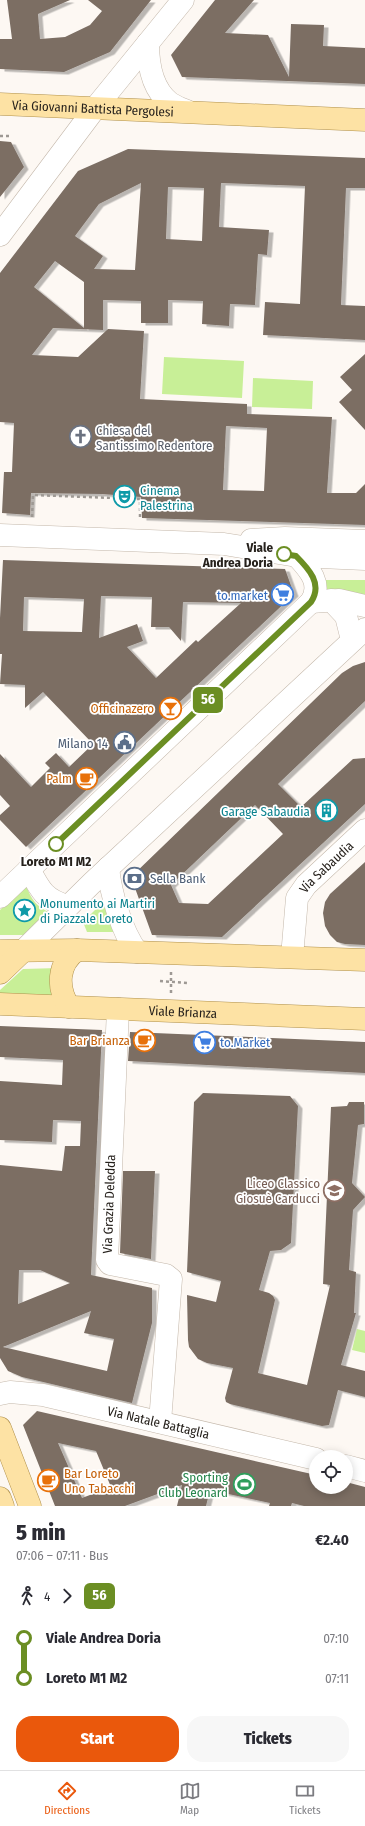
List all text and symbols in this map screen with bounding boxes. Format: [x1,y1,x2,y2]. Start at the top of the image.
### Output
street label: Via Giovanni Battista Pergolesi [12,97,174,119]
place label: Chiesa del Santissimo Redentore [96,423,212,453]
church icon: Chiesa del Santissimo Redentore [68,424,94,450]
place label: Cinema Palestrina [140,483,193,513]
theatre icon: Cinema Palestrina [111,484,137,510]
place label: Viale Andrea Doria [202,540,274,570]
marker: Viale Andrea Doria [276,546,292,562]
supermarket icon: to.market [270,582,296,608]
place label: to.market [217,588,269,603]
line badge: 56 [190,687,226,713]
text: 56 [201,691,215,708]
bar icon: Officinazero [157,695,183,721]
place label: Officinazero [91,701,154,716]
public building icon: Milano 14 [111,730,137,756]
place label: Milano 14 [58,736,108,751]
cafe icon: Palm [74,765,100,791]
place label: Palm [46,771,72,786]
building icon: Garage Sabaudia [313,798,339,824]
place label: Garage Sabaudia [221,804,310,819]
marker: Loreto M1 M2 [48,836,64,852]
street label: Via Sabaudia [296,838,356,895]
place label: Loreto M1 M2 [21,854,91,869]
bank icon: Sella Bank [122,865,148,891]
place label: Sella Bank [150,871,206,886]
place label: Monumento ai Martiri di Piazzale Loreto [40,896,155,926]
place icon: Monumento ai Martiri di Piazzale Loreto [12,897,38,923]
street label: Viale Brianza [148,1003,217,1020]
cafe icon: Bar Brianza [132,1027,158,1053]
supermarket icon: to.Market [192,1029,218,1055]
place label: Bar Brianza [69,1033,130,1048]
place label: to.Market [220,1035,271,1050]
street label: Via Grazia Deledda [100,1154,118,1254]
place label: Liceo Classico Giosuè Carducci [236,1176,320,1206]
school or university icon: Liceo Classico Giosuè Carducci [322,1177,348,1203]
street label: Via Natale Battaglia [106,1403,211,1441]
map controls [309,1450,353,1494]
button: locate [309,1450,353,1494]
place label: Bar Loreto Uno Tabacchi [64,1466,134,1496]
cafe icon: Bar Loreto Uno Tabacchi [36,1467,62,1493]
place label: Sporting Club Leonard [158,1470,229,1500]
sports icon: Sporting Club Leonard [231,1471,257,1497]
text: 5 min [16,1519,65,1546]
text: €2.40 [315,1531,349,1549]
text: 07:06 – 07:11 · Bus [16,1548,108,1563]
icon: walk [16,1585,38,1607]
icon: forward [56,1585,78,1607]
text: 56 [92,1587,107,1604]
text: 4 [44,1589,50,1604]
text: Viale Andrea Doria [46,1629,161,1647]
text: 07:10 [323,1631,349,1646]
text: Loreto M1 M2 [46,1669,127,1687]
text: 07:11 [325,1671,349,1686]
button: Start [16,1716,179,1762]
button: Tickets [187,1716,349,1762]
tab: Directions [44,1780,90,1817]
tab: Map [179,1780,201,1817]
tab: Tickets [289,1780,321,1817]

